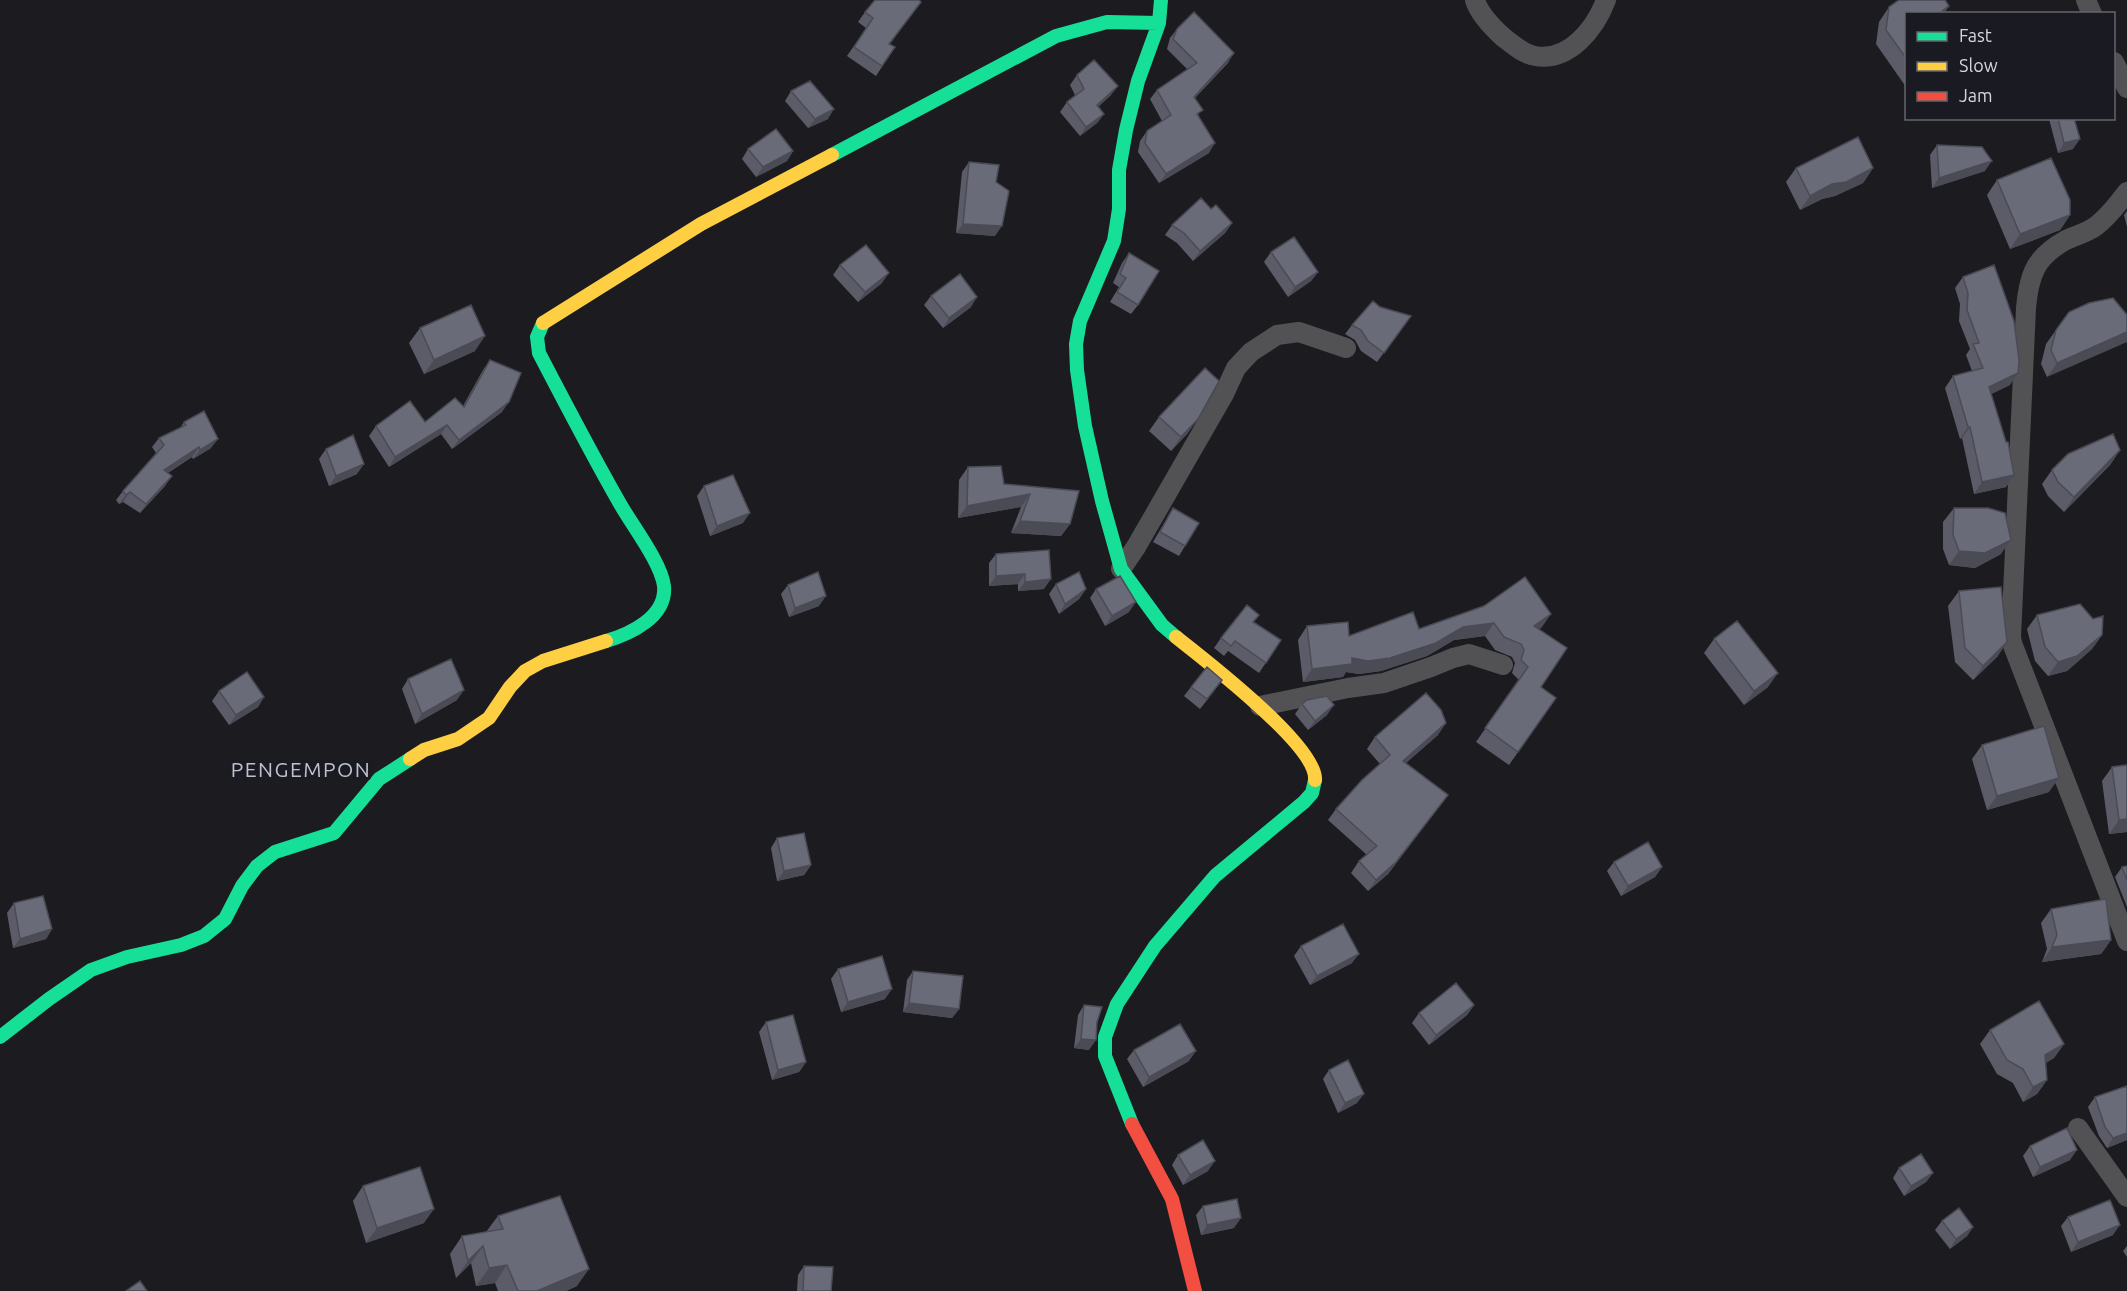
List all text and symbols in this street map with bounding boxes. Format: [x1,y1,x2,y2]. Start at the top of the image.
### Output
legend [1905,12,2115,120]
text: Fast [1959,25,1992,45]
text: Slow [1959,55,1998,75]
text: Jam [1959,85,1993,105]
district label: PENGEMPON [231,757,371,781]

